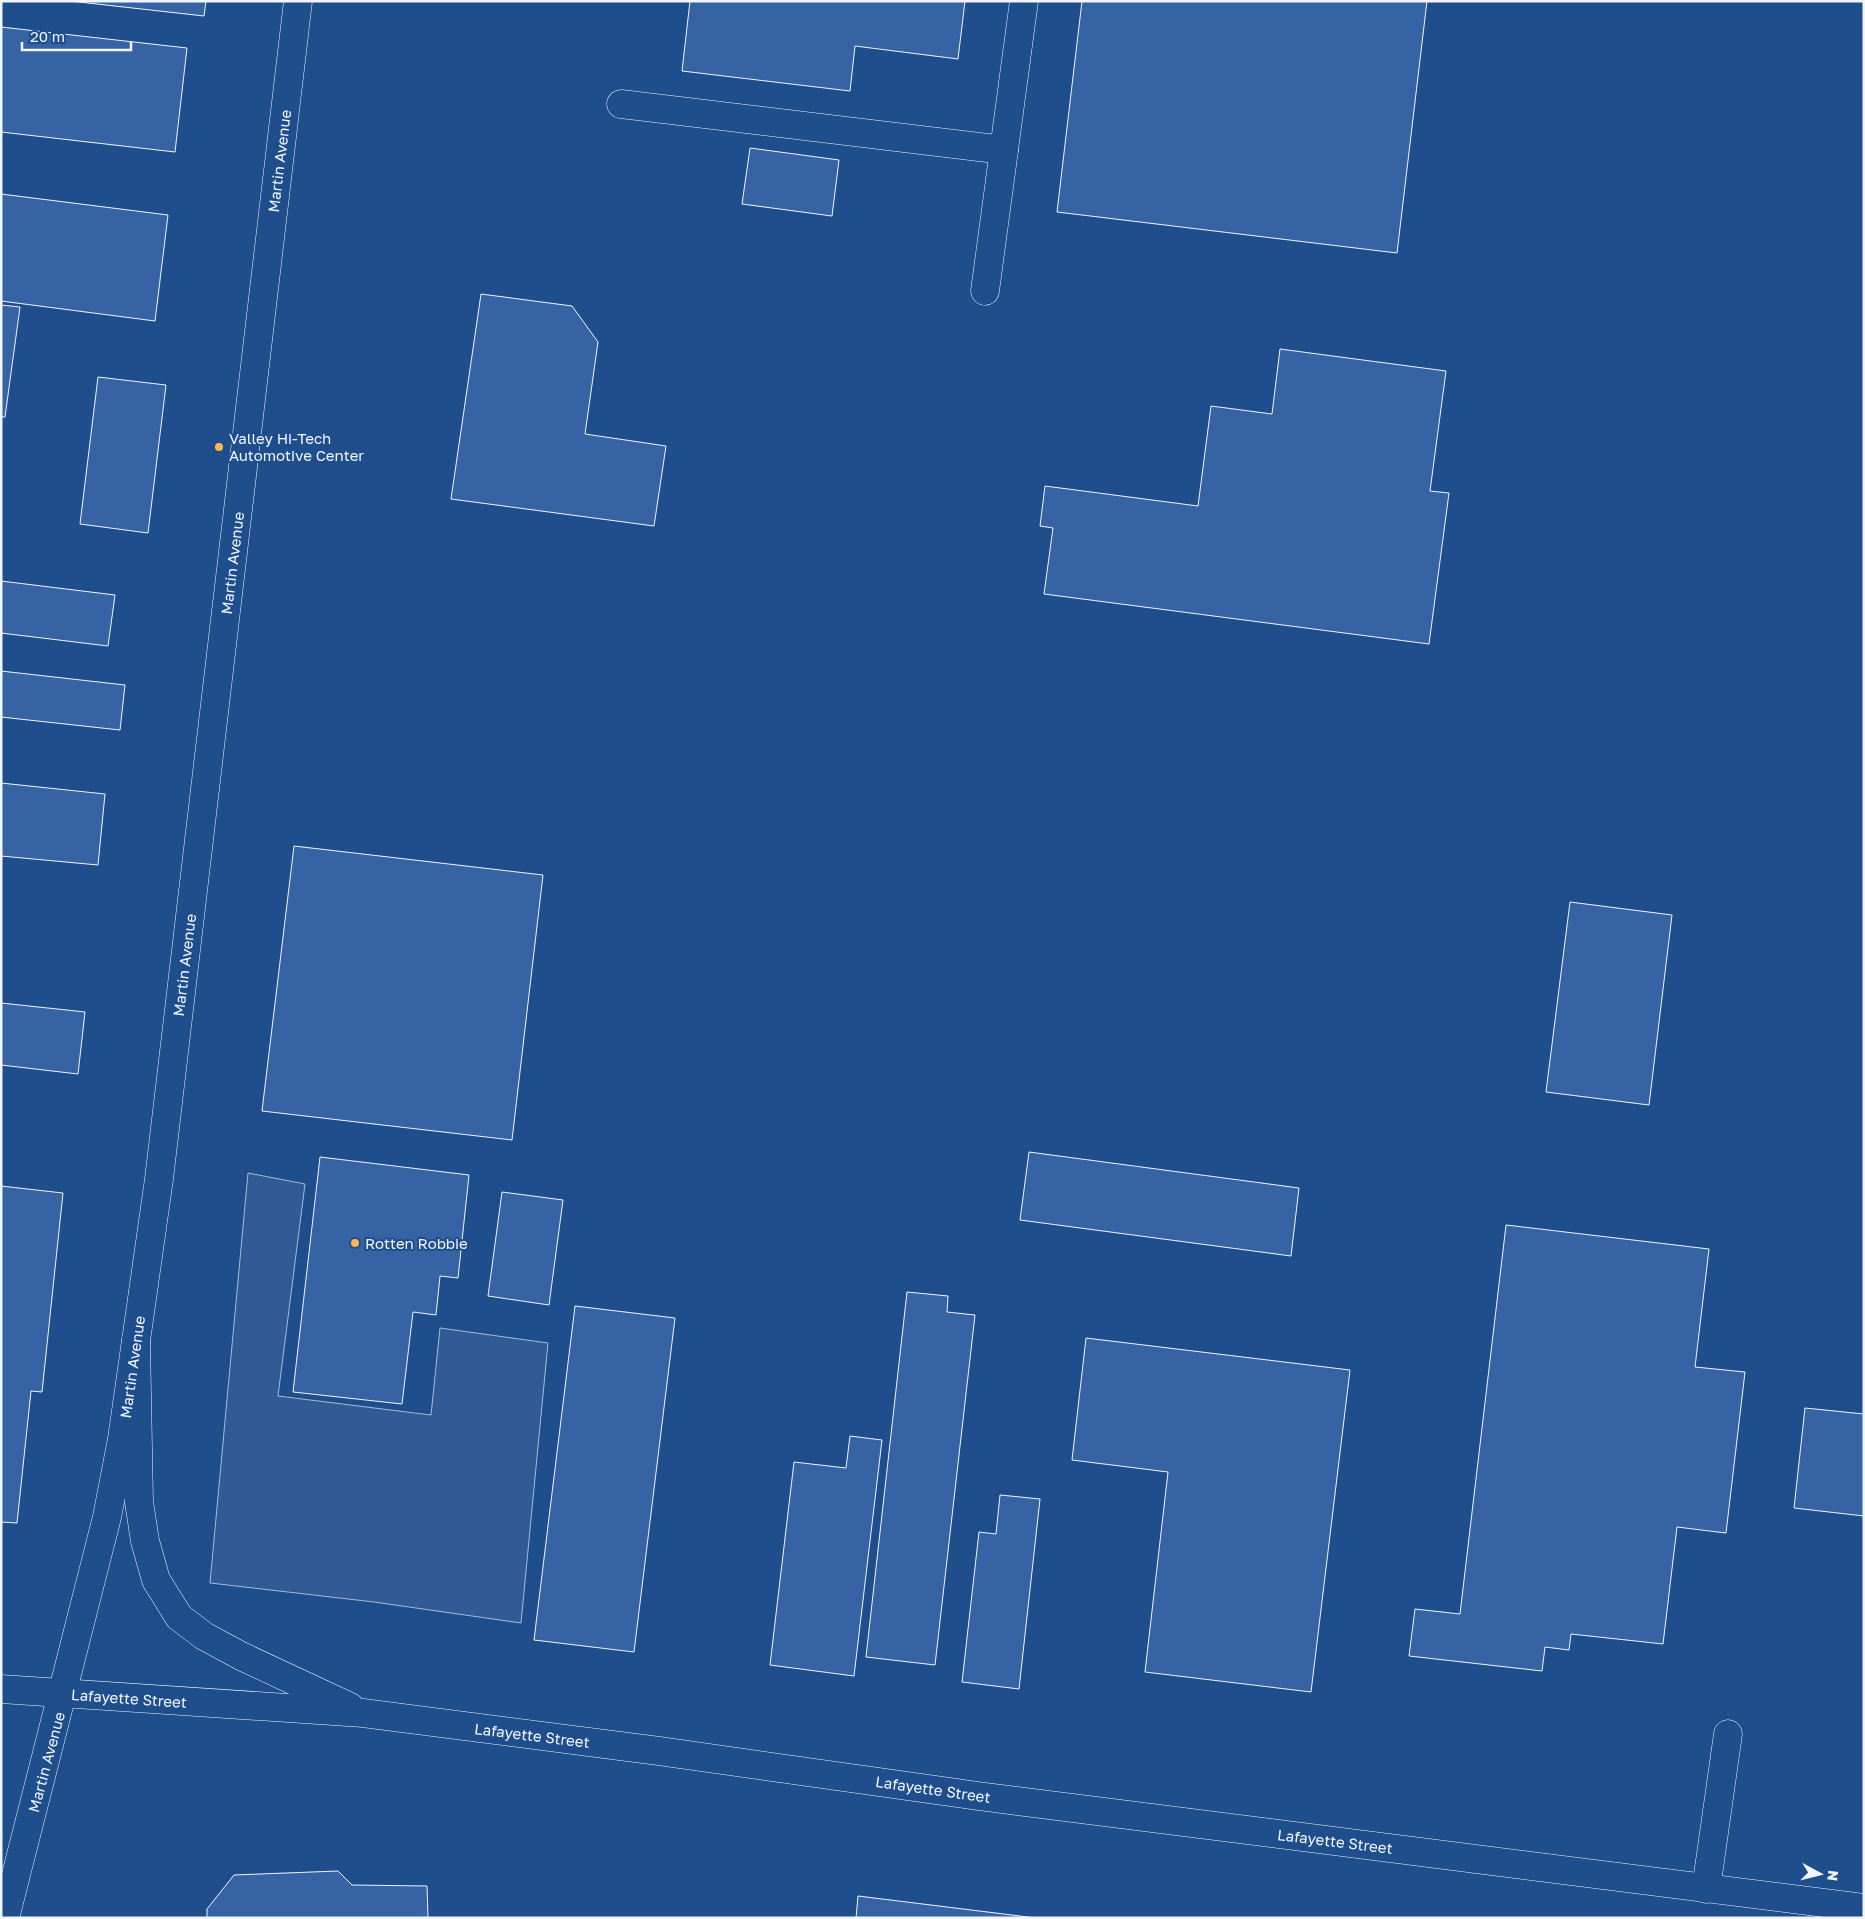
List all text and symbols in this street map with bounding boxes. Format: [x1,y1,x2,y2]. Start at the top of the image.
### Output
scale bar [22,20,131,52]
text: 20 m [30,27,65,45]
street label: Martin Avenue [264,108,294,213]
place label: Valley Hi-Tech Automotive Center [229,429,364,464]
marker: Valley Hi-Tech Automotive Center [213,441,225,453]
street label: Martin Avenue [217,510,247,615]
street label: Martin Avenue [169,912,199,1017]
place label: Rotten Robbie [365,1234,468,1252]
marker: Rotten Robbie [349,1237,361,1249]
street label: Martin Avenue [116,1314,148,1419]
street label: Lafayette Street [70,1685,188,1711]
street label: Martin Avenue [24,1709,68,1814]
street label: Lafayette Street [473,1719,591,1751]
street label: Lafayette Street [874,1772,992,1806]
street label: Lafayette Street [1276,1825,1394,1857]
north arrow [1795,1849,1845,1899]
text: N [1824,1869,1842,1882]

